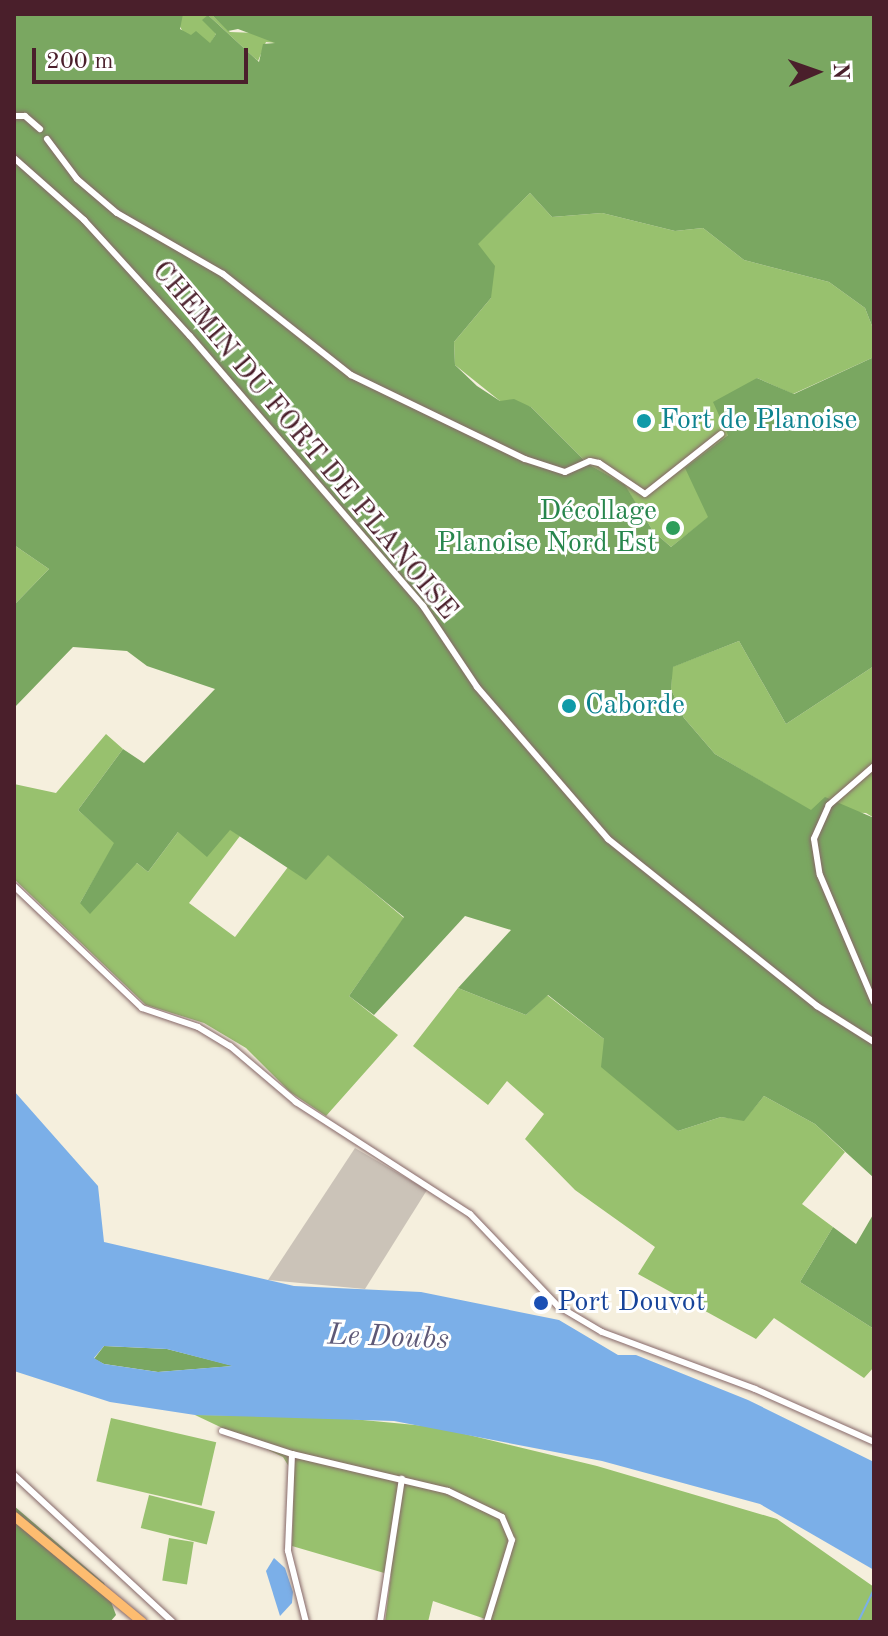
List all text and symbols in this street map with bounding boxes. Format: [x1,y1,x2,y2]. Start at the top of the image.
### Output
scale bar [36,32,252,82]
north arrow [776,32,856,112]
text: 200 m [46,50,114,74]
text: N [829,62,851,80]
street label: CHEMIN DU FORT DE PLANOISE [144,255,464,627]
place label: Fort de Planoise [660,404,857,438]
marker: Fort de Planoise [635,412,653,430]
place label: Décollage Planoise Nord Est [436,495,657,561]
marker: Décollage Planoise Nord Est [664,519,682,537]
place label: Caborde [585,689,685,723]
marker: Caborde [560,697,578,715]
place label: Port Douvot [557,1286,705,1320]
marker: Port Douvot [532,1294,550,1312]
water label: Le Doubs [327,1318,449,1358]

